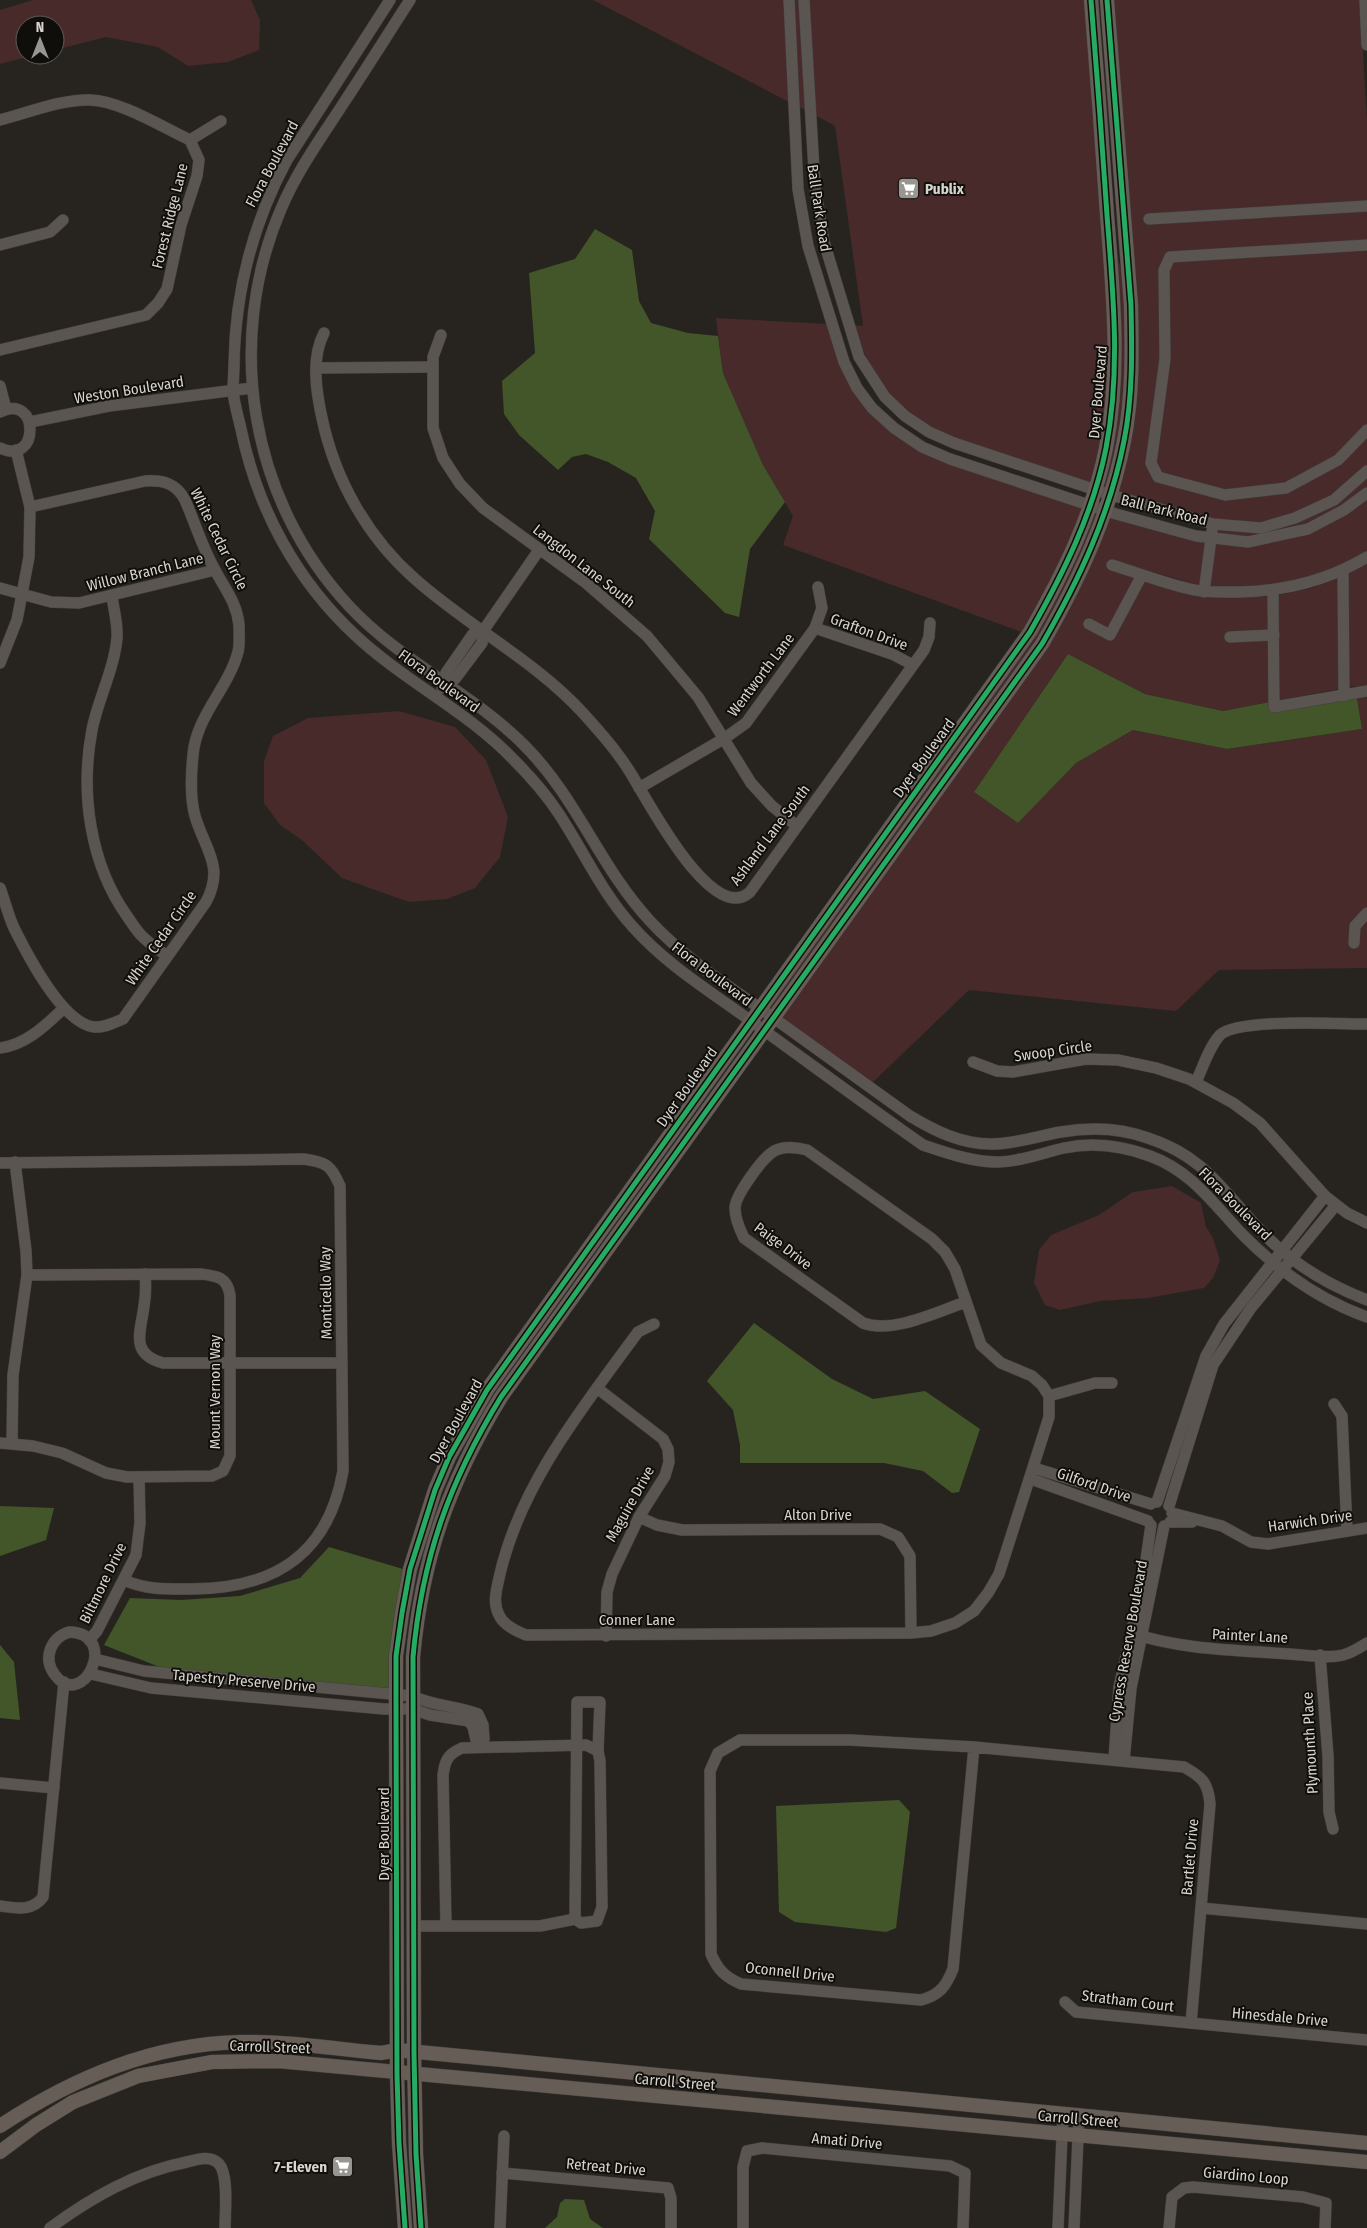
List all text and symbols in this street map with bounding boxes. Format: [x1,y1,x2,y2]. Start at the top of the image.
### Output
north arrow [15,15,65,65]
text: N [36,19,44,36]
street label: Flora Boulevard [242,118,302,210]
street label: Forest Ridge Lane [148,161,192,271]
street label: Ball Park Road [803,163,835,253]
supermarket icon: Publix [897,177,921,201]
place label: Publix [925,180,965,198]
street label: Dyer Boulevard [1085,345,1111,439]
street label: Weston Boulevard [73,372,185,408]
street label: White Cedar Circle [187,485,251,593]
street label: Ball Park Road [1119,491,1209,529]
street label: Langdon Lane South [529,521,639,611]
street label: Willow Branch Lane [85,549,205,595]
street label: Grafton Drive [828,610,910,654]
street label: Wentworth Lane [724,630,798,720]
street label: Flora Boulevard [395,646,483,716]
street label: Dyer Boulevard [889,715,959,801]
street label: Ashland Lane South [726,781,814,889]
street label: White Cedar Circle [122,887,200,989]
street label: Flora Boulevard [668,938,756,1010]
street label: Swoop Circle [1013,1037,1093,1065]
street label: Dyer Boulevard [653,1044,721,1130]
street label: Flora Boulevard [1195,1164,1275,1244]
street label: Paige Drive [751,1218,815,1274]
street label: Monticello Way [316,1246,336,1339]
street label: Mount Vernon Way [206,1334,224,1449]
street label: Dyer Boulevard [425,1376,487,1466]
street label: Maguire Drive [602,1463,658,1545]
street label: Gilford Drive [1055,1464,1133,1506]
street label: Alton Drive [784,1506,852,1524]
street label: Harwich Drive [1267,1506,1353,1536]
street label: Biltmore Drive [76,1540,130,1626]
street label: Cypress Reserve Boulevard [1105,1559,1151,1723]
street label: Conner Lane [599,1611,675,1629]
street label: Painter Lane [1212,1625,1288,1647]
street label: Tapestry Preserve Drive [172,1666,316,1696]
street label: Plymounth Place [1298,1692,1322,1794]
street label: Dyer Boulevard [375,1787,393,1881]
street label: Bartlet Drive [1178,1818,1202,1896]
street label: Oconnell Drive [744,1958,836,1986]
street label: Stratham Court [1081,1986,1175,2016]
street label: Hinesdale Drive [1231,2004,1329,2030]
street label: Carroll Street [229,2037,311,2057]
street label: Carroll Street [634,2070,716,2095]
street label: Carroll Street [1037,2107,1119,2132]
street label: Amati Drive [811,2129,883,2153]
supermarket icon: 7-Eleven [331,2155,355,2179]
street label: Retreat Drive [565,2155,647,2179]
place label: 7-Eleven [274,2158,327,2176]
street label: Giardino Loop [1202,2163,1290,2189]

